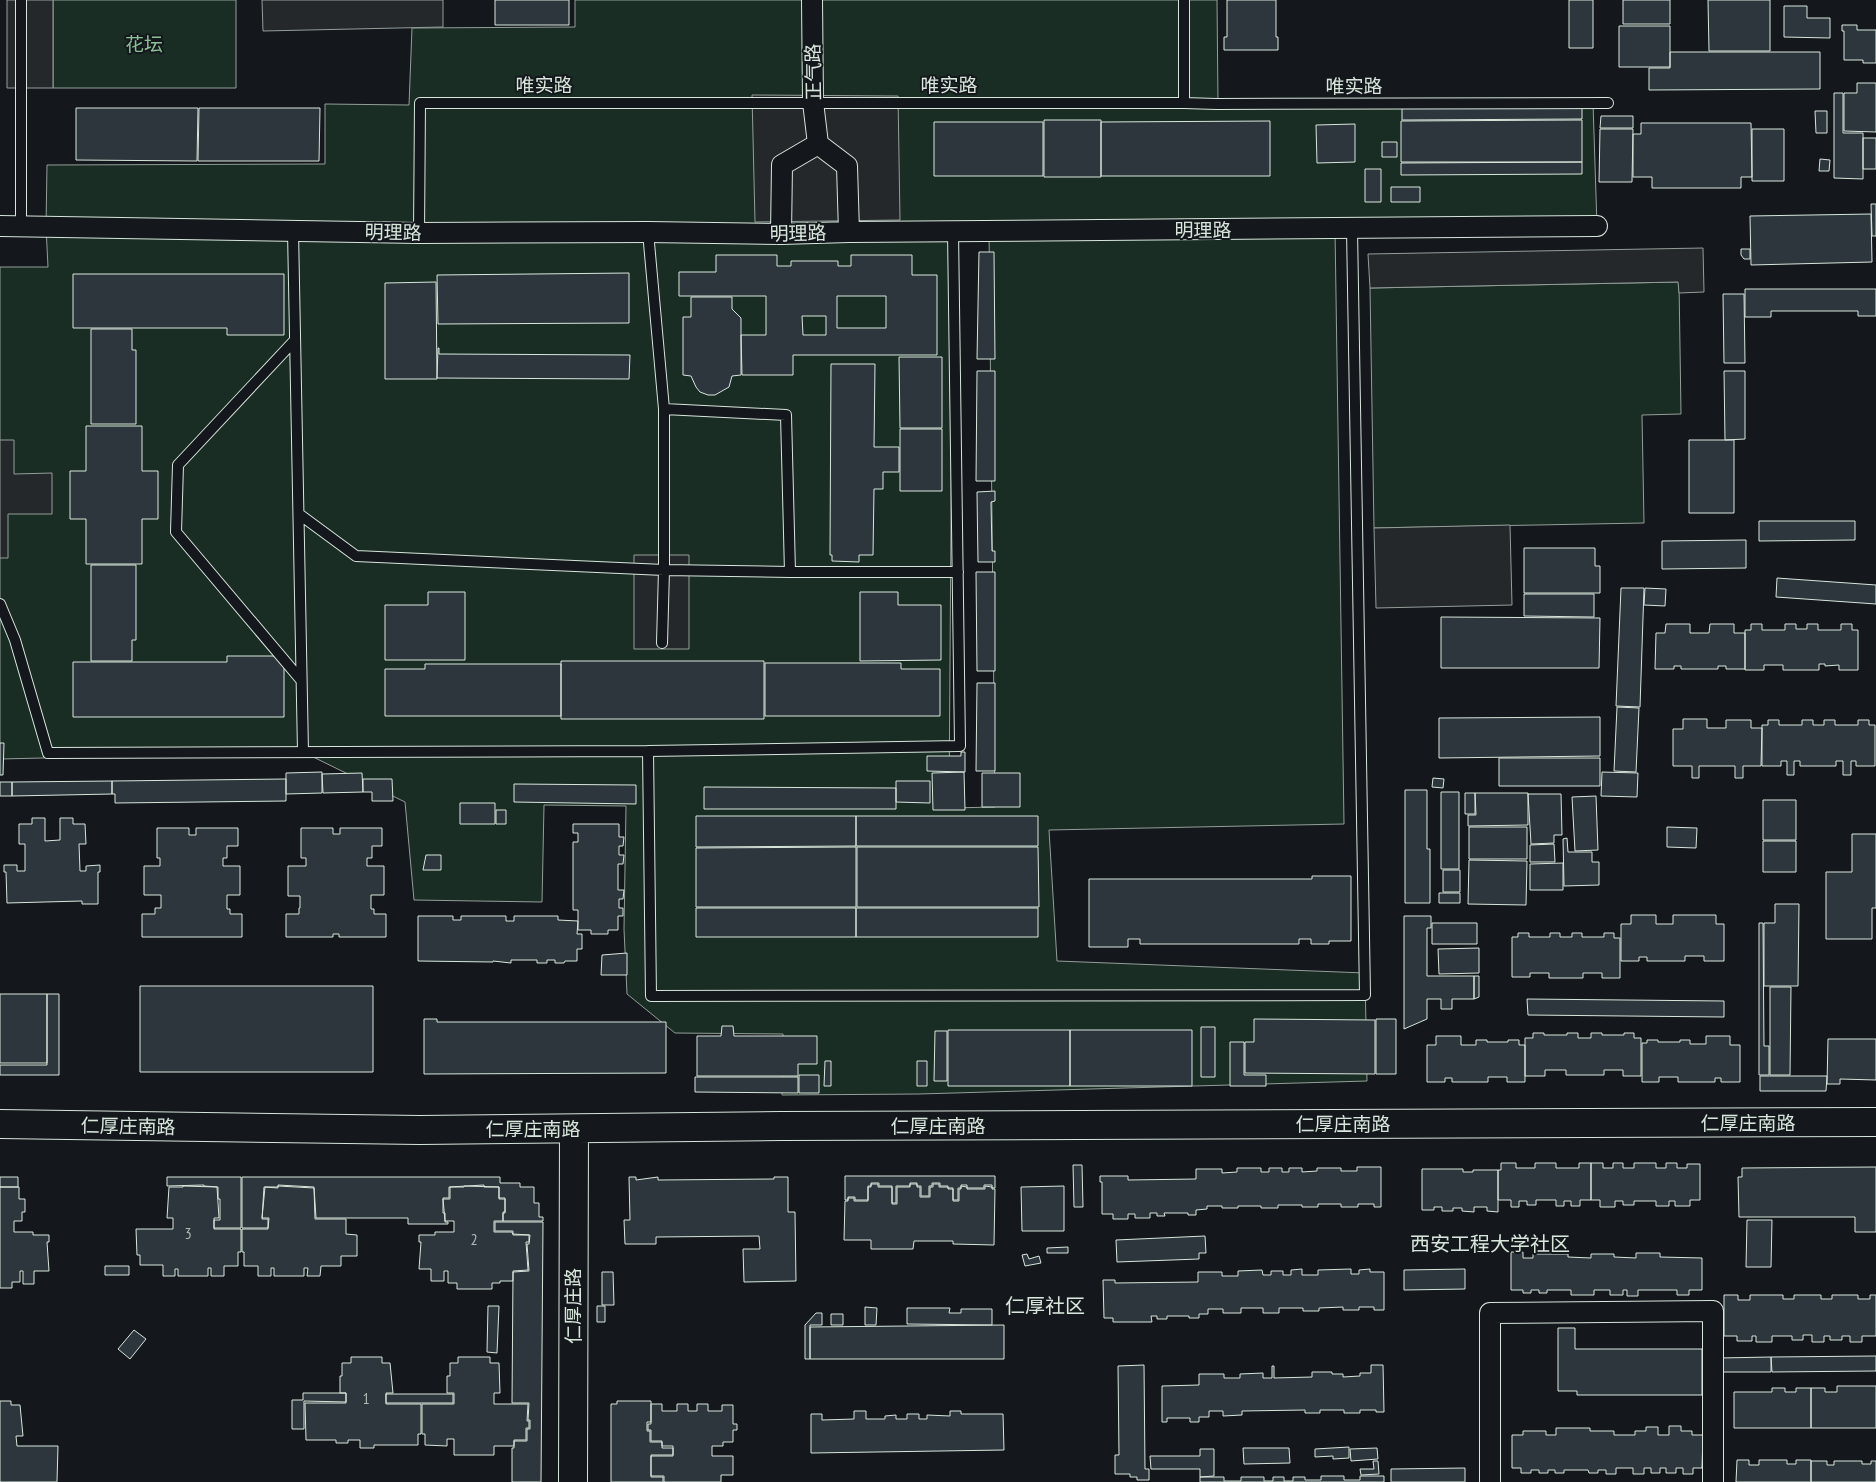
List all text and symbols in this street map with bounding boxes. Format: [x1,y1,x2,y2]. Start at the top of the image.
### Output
park label: 花坛 [125,32,163,56]
street label: 正气路 [801,43,825,101]
street label: 唯实路 [515,73,573,97]
street label: 唯实路 [920,73,978,97]
street label: 唯实路 [1325,74,1383,98]
street label: 明理路 [1174,218,1232,242]
street label: 明理路 [364,220,422,244]
street label: 明理路 [769,221,827,245]
street label: 仁厚庄南路 [1700,1111,1796,1135]
street label: 仁厚庄南路 [1295,1112,1391,1136]
street label: 仁厚庄南路 [80,1113,176,1139]
street label: 仁厚庄南路 [890,1114,986,1138]
street label: 仁厚庄南路 [485,1117,581,1141]
house number: 3 [184,1223,192,1243]
house number: 2 [470,1229,478,1249]
district label: 西安工程大学社区 [1410,1231,1570,1257]
street label: 仁厚庄路 [561,1268,585,1344]
district label: 仁厚社区 [1005,1293,1085,1319]
house number: 1 [362,1388,370,1408]

